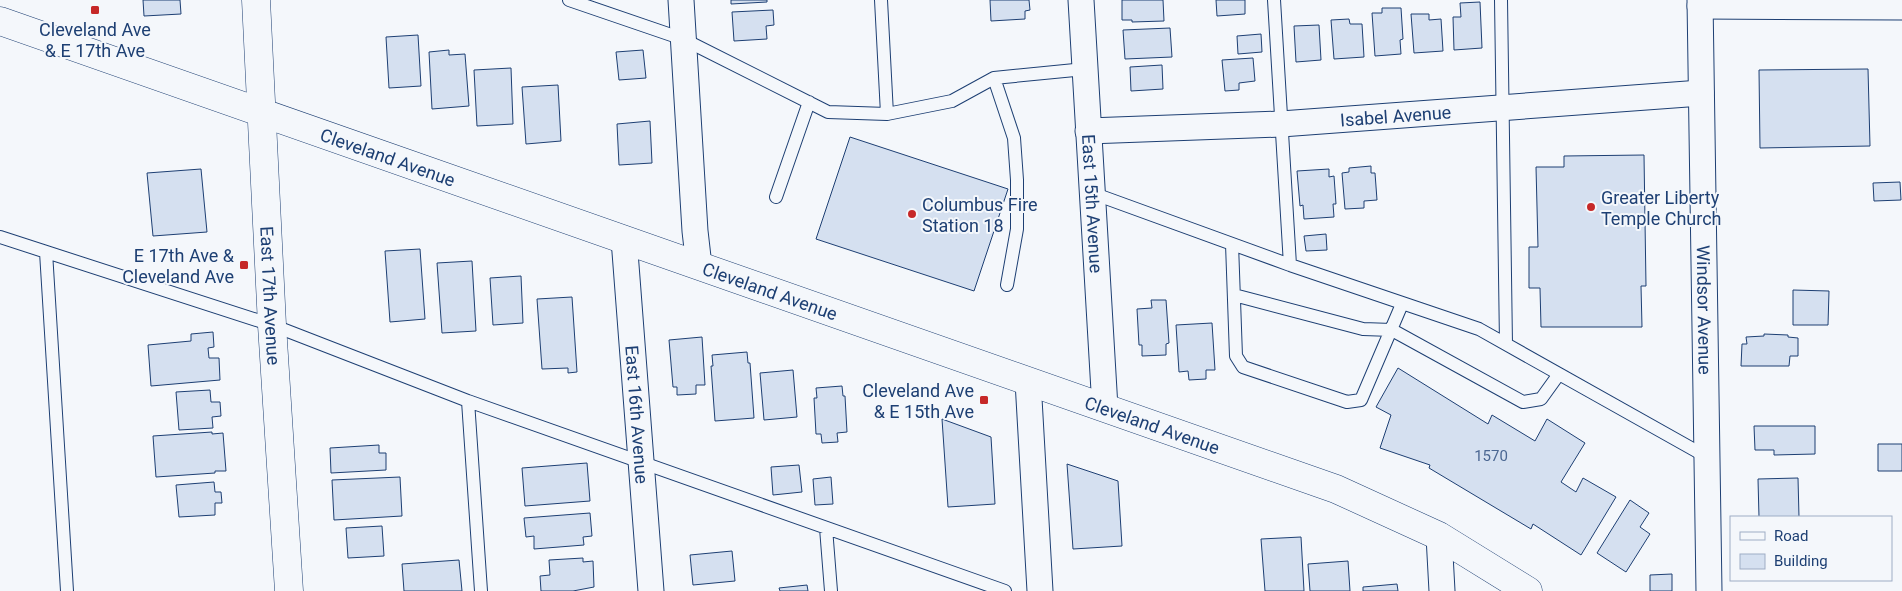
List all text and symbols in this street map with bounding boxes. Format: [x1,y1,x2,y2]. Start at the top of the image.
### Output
marker: Cleveland Ave & E 17th Ave [89,4,101,16]
place label: Cleveland Ave & E 17th Ave [39,19,151,61]
street label: Isabel Avenue [1339,101,1452,130]
street label: Cleveland Avenue [318,124,458,190]
street label: East 15th Avenue [1078,134,1108,274]
place label: Greater Liberty Temple Church [1601,187,1722,229]
place label: Columbus Fire Station 18 [922,194,1038,236]
marker: Greater Liberty Temple Church [1585,201,1597,213]
marker: Columbus Fire Station 18 [906,208,918,220]
street label: East 17th Avenue [257,226,285,366]
place label: E 17th Ave & Cleveland Ave [122,245,235,287]
street label: Windsor Avenue [1693,245,1716,375]
street label: Cleveland Avenue [700,257,840,324]
marker: E 17th Ave & Cleveland Ave [238,259,250,271]
street label: East 16th Avenue [622,344,653,485]
place label: Cleveland Ave & E 15th Ave [862,380,974,422]
street label: Cleveland Avenue [1082,391,1223,458]
marker: Cleveland Ave & E 15th Ave [978,394,990,406]
house number: 1570 [1474,447,1508,465]
legend [1730,516,1892,581]
text: Road [1774,527,1808,545]
text: Building [1774,552,1828,570]

